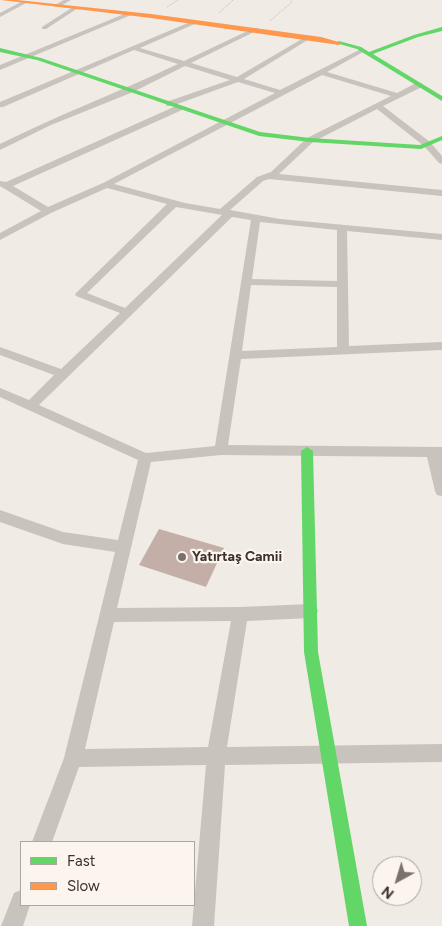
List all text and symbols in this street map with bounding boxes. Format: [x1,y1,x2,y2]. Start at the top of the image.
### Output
place label: Yatırtaş Camii [192,549,282,565]
marker: Yatırtaş Camii [176,551,188,563]
legend [20,841,195,906]
text: Fast [67,852,95,870]
north arrow [372,856,422,906]
text: Slow [67,877,100,895]
text: N [378,882,397,902]

